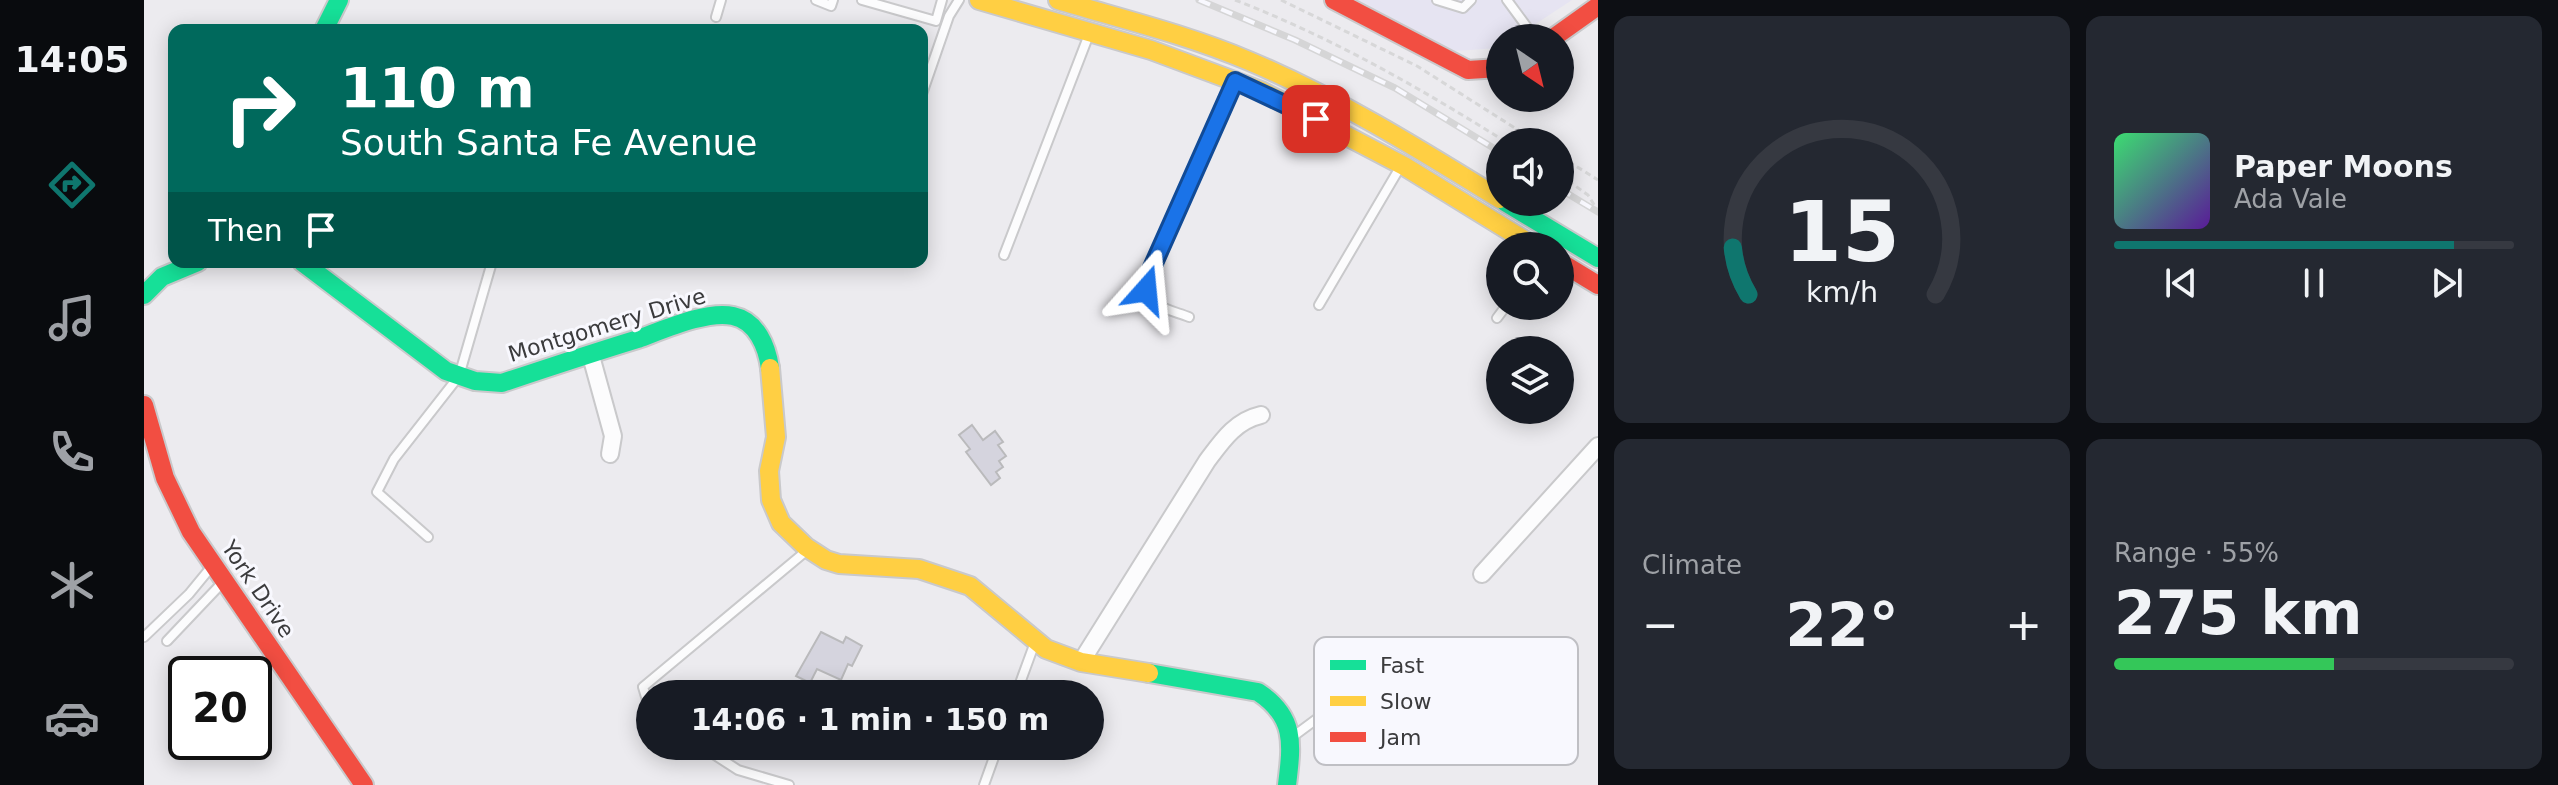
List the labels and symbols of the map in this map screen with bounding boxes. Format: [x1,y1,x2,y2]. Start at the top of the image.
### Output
north arrow [1486,24,1574,112]
pin [1282,85,1350,153]
position arrow [1104,248,1188,332]
street label: Montgomery Drive [505,283,709,367]
street label: York Drive [216,535,300,642]
legend [1314,637,1578,765]
text: Fast [1380,653,1425,678]
speed limit sign: 20 [168,656,272,760]
text: Slow [1380,689,1432,714]
text: Jam [1378,725,1421,750]

